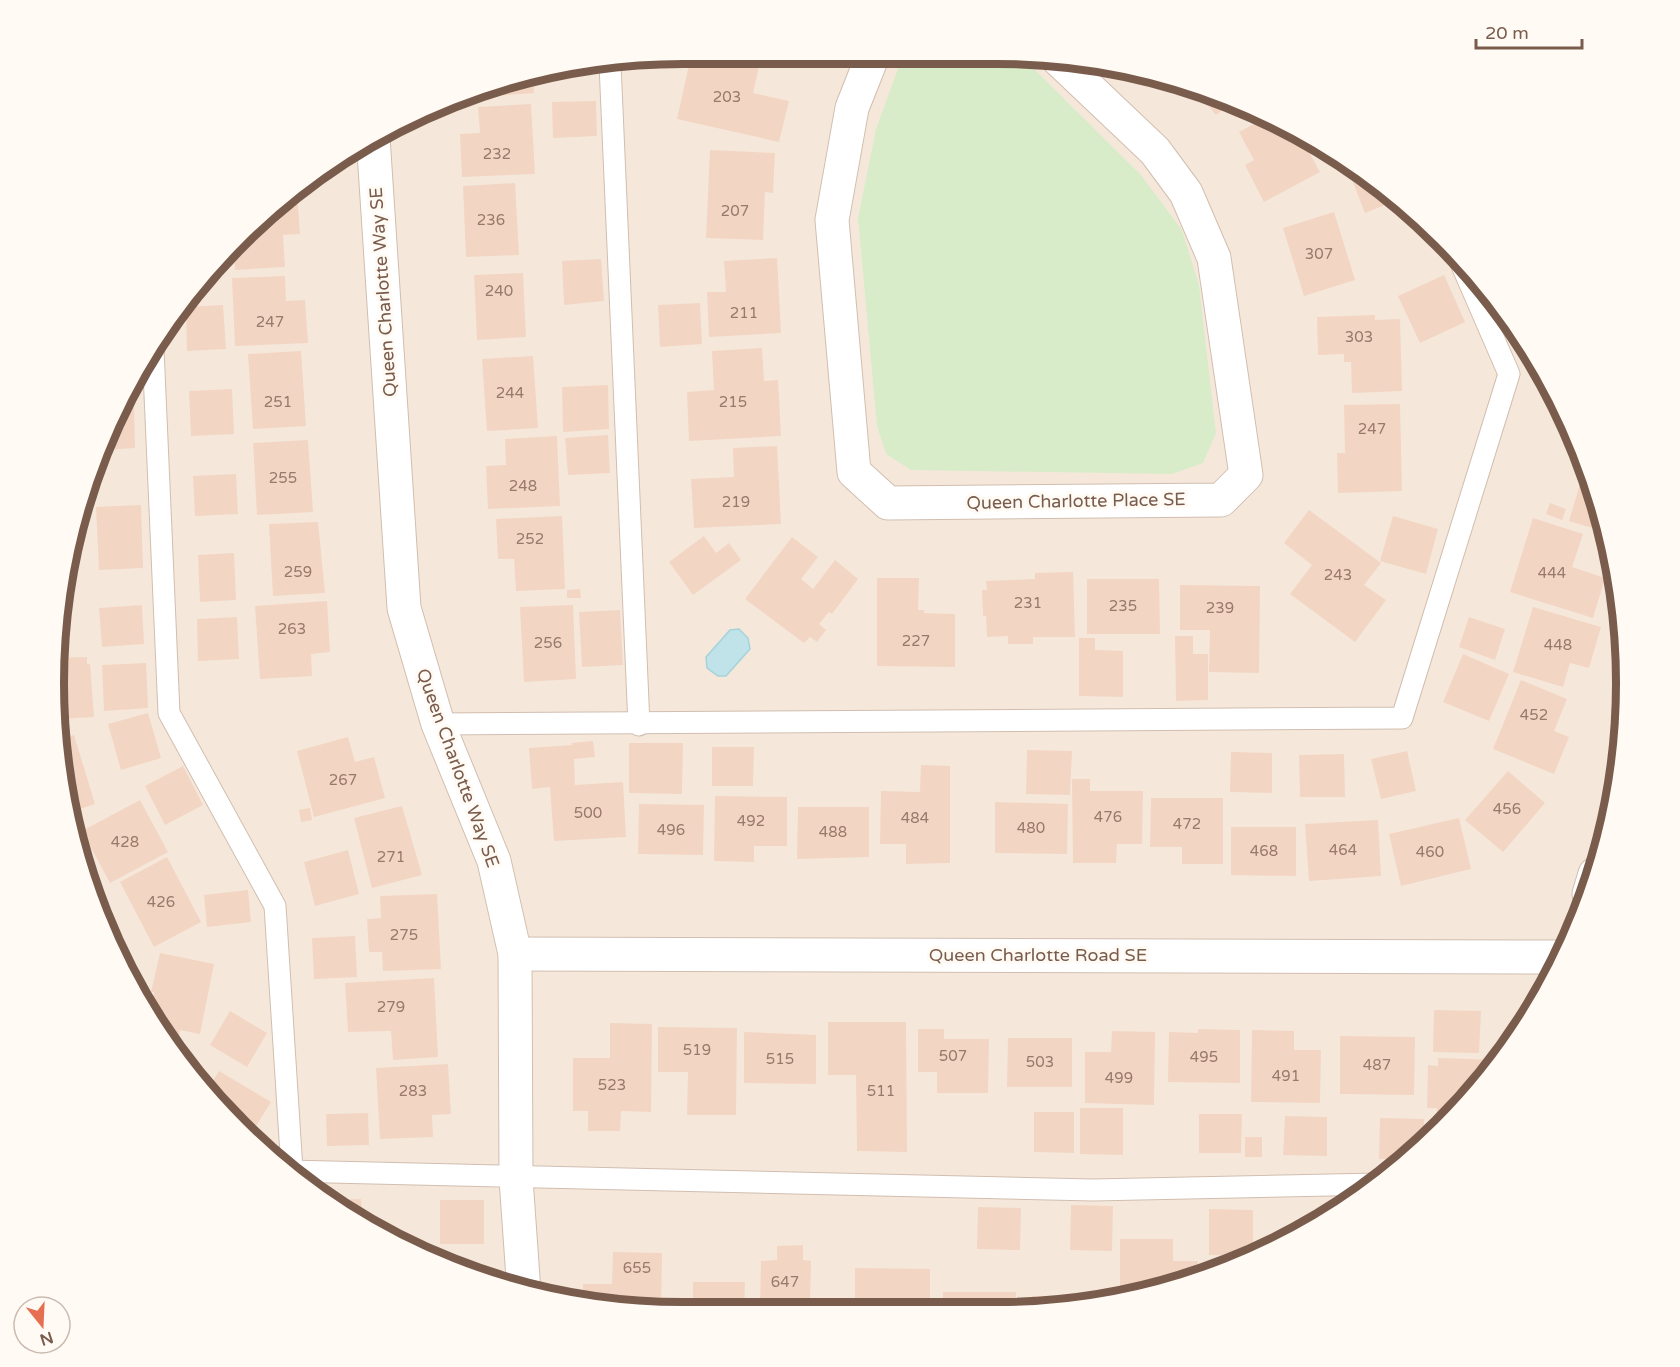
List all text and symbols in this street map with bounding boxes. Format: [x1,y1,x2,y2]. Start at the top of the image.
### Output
scale bar [1476,12,1582,50]
text: 20 m [1485,22,1529,44]
house number: 203 [713,88,741,106]
house number: 232 [483,145,511,163]
street label: Queen Charlotte Way SE [365,186,401,398]
house number: 207 [721,202,749,220]
house number: 236 [477,211,505,229]
house number: 307 [1305,245,1333,263]
house number: 240 [485,282,513,300]
house number: 211 [730,304,758,322]
house number: 247 [256,313,284,331]
house number: 303 [1345,328,1373,346]
house number: 244 [496,384,524,402]
house number: 251 [264,393,292,411]
house number: 215 [719,393,747,411]
house number: 247 [1358,420,1386,438]
house number: 255 [269,469,297,487]
house number: 248 [509,477,537,495]
street label: Queen Charlotte Place SE [966,488,1186,514]
house number: 219 [722,493,750,511]
house number: 252 [516,530,544,548]
house number: 259 [284,563,312,581]
house number: 444 [1538,564,1566,582]
house number: 243 [1324,566,1352,584]
house number: 231 [1014,594,1042,612]
house number: 235 [1109,597,1137,615]
house number: 239 [1206,599,1234,617]
house number: 263 [278,620,306,638]
house number: 227 [902,632,930,650]
house number: 256 [534,634,562,652]
house number: 448 [1544,636,1572,654]
street label: Queen Charlotte Way SE [412,666,504,870]
house number: 452 [1520,706,1548,724]
house number: 267 [329,771,357,789]
house number: 456 [1493,800,1521,818]
house number: 500 [574,804,602,822]
house number: 476 [1094,808,1122,826]
house number: 484 [901,809,929,827]
house number: 492 [737,812,765,830]
house number: 472 [1173,815,1201,833]
house number: 480 [1017,819,1045,837]
house number: 496 [657,821,685,839]
house number: 488 [819,823,847,841]
house number: 428 [111,833,139,851]
house number: 464 [1329,841,1357,859]
house number: 468 [1250,842,1278,860]
house number: 460 [1416,843,1444,861]
house number: 271 [377,848,405,866]
house number: 426 [147,893,175,911]
house number: 275 [390,926,418,944]
street label: Queen Charlotte Road SE [929,944,1147,966]
house number: 279 [377,998,405,1016]
house number: 519 [683,1041,711,1059]
house number: 507 [939,1047,967,1065]
house number: 495 [1190,1048,1218,1066]
house number: 515 [766,1050,794,1068]
house number: 503 [1026,1053,1054,1071]
house number: 487 [1363,1056,1391,1074]
house number: 491 [1272,1067,1300,1085]
house number: 499 [1105,1069,1133,1087]
house number: 523 [598,1076,626,1094]
house number: 283 [399,1082,427,1100]
house number: 511 [867,1082,895,1100]
house number: 655 [623,1259,651,1277]
house number: 647 [771,1273,799,1291]
north arrow [12,1295,72,1355]
text: N [37,1327,56,1350]

